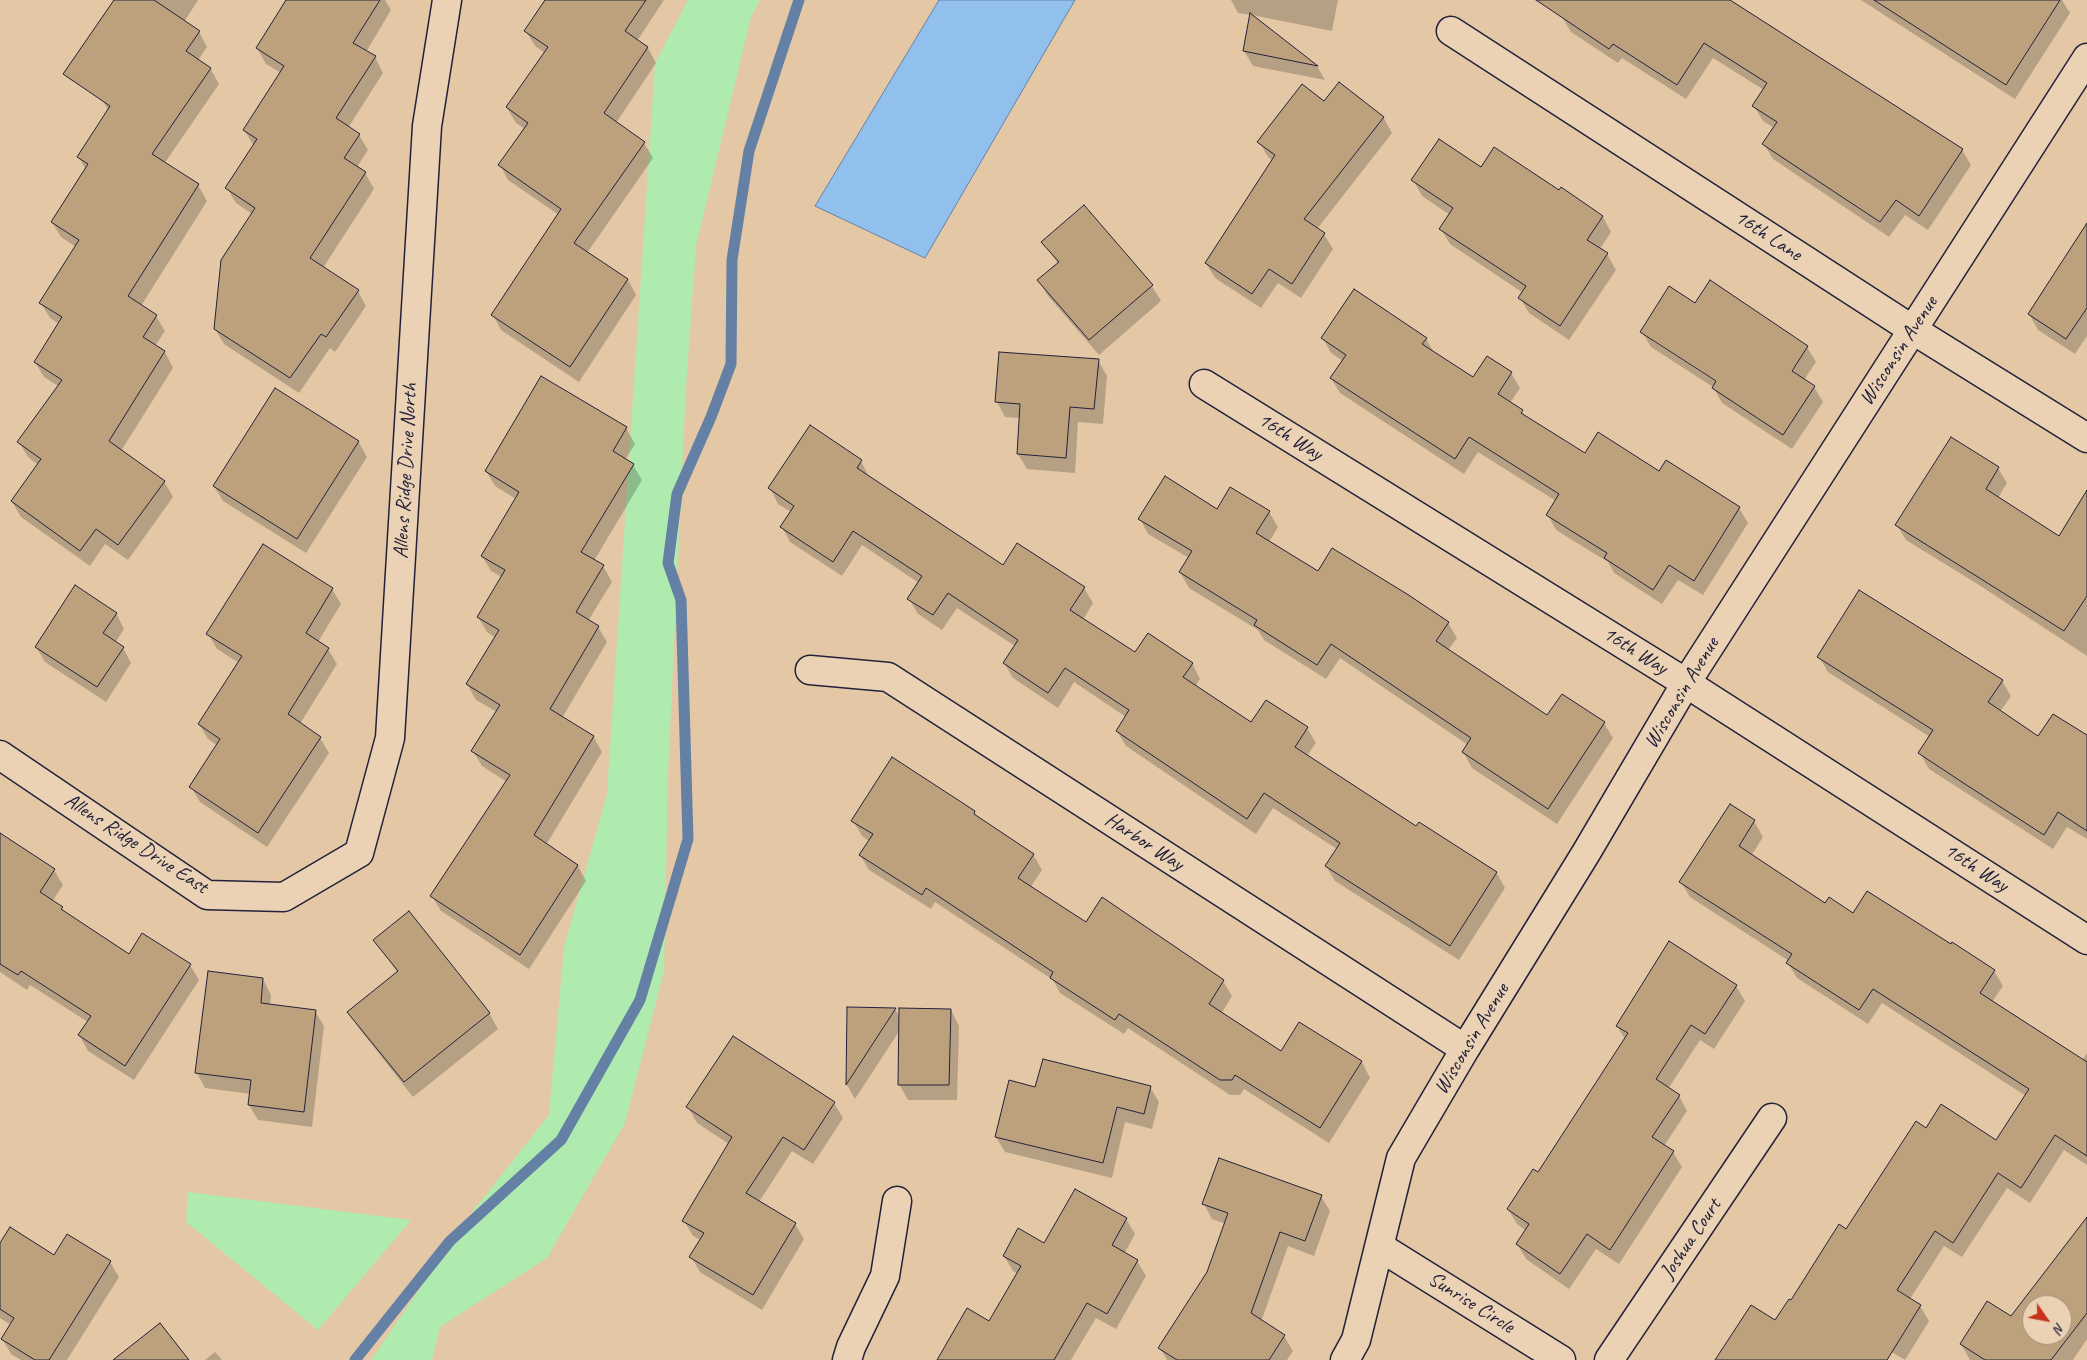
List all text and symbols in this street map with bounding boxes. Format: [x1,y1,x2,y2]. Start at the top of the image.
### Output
street label: 16th Lane [1730,205,1806,267]
street label: Wisconsin Avenue [1854,292,1944,410]
street label: Allens Ridge Drive North [389,383,423,559]
street label: 16th Way [1253,407,1327,467]
street label: 16th Way [1598,621,1672,681]
street label: Wisconsin Avenue [1639,633,1725,753]
street label: Allens Ridge Drive East [59,788,213,900]
street label: Harbor Way [1100,807,1188,877]
street label: 16th Way [1939,838,2013,898]
street label: Wisconsin Avenue [1429,979,1515,1099]
street label: Joshua Court [1655,1194,1727,1284]
street label: Sunrise Circle [1423,1267,1519,1339]
north arrow [2022,1295,2072,1345]
text: N [2050,1320,2069,1336]

